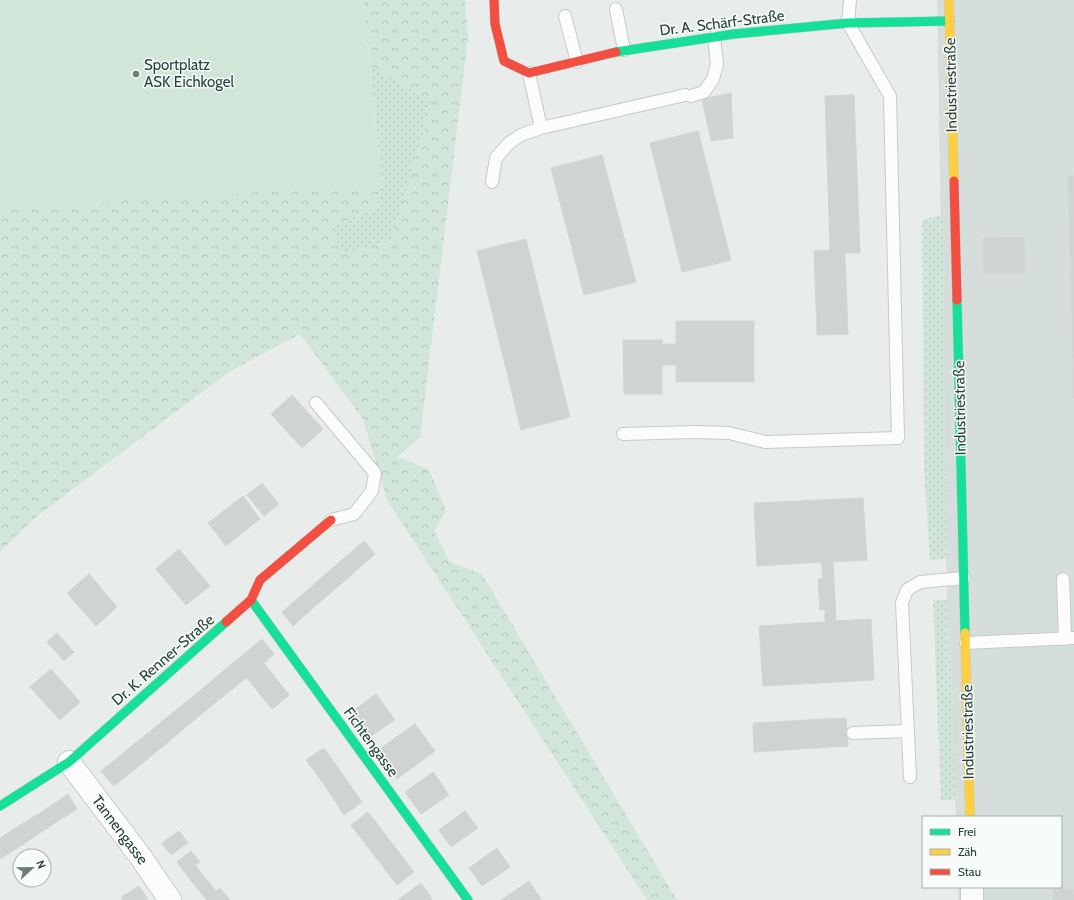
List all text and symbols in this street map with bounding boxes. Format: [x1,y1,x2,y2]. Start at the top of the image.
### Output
street label: Dr. A. Schärf-Straße [659,6,786,40]
street label: Industriestraße [941,37,961,132]
place label: Sportplatz ASK Eichkogel [144,56,234,91]
marker: Sportplatz ASK Eichkogel [131,69,141,79]
street label: Industriestraße [950,360,970,455]
street label: Dr. K. Renner-Straße [108,610,218,709]
street label: Industriestraße [958,684,978,779]
street label: Fichtengasse [340,704,402,781]
street label: Tannengasse [88,792,152,868]
legend [922,816,1062,888]
text: Frei [958,824,976,839]
text: Zäh [958,844,977,859]
north arrow [12,848,52,888]
text: N [33,858,49,870]
text: Stau [958,864,981,879]

